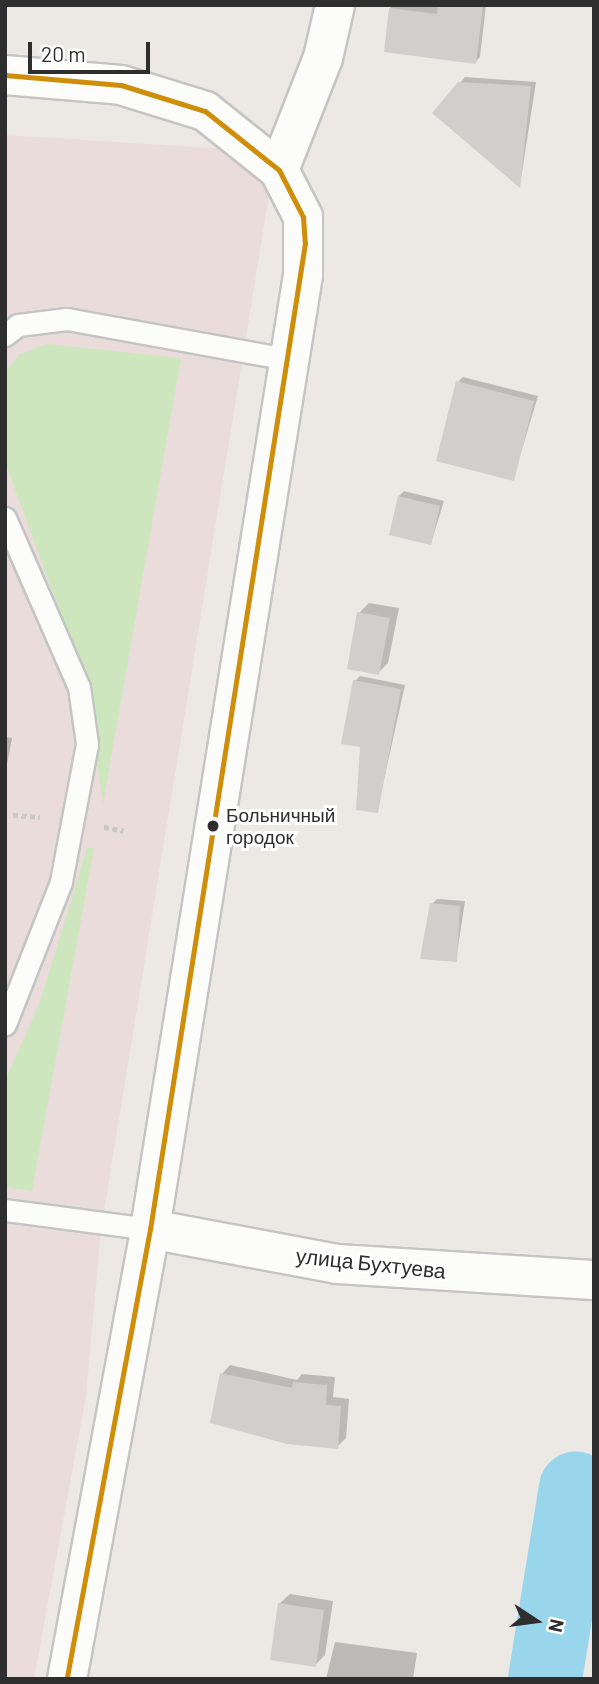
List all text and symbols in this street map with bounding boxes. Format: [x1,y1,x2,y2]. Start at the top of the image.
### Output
scale bar [32,28,154,72]
text: 20 m [41,41,86,66]
place label: Больничный городок [226,804,335,848]
marker: Больничный городок [206,819,220,833]
street label: улица Бухтуева [295,1243,447,1283]
north arrow [501,1586,571,1656]
text: N [544,1617,570,1635]

